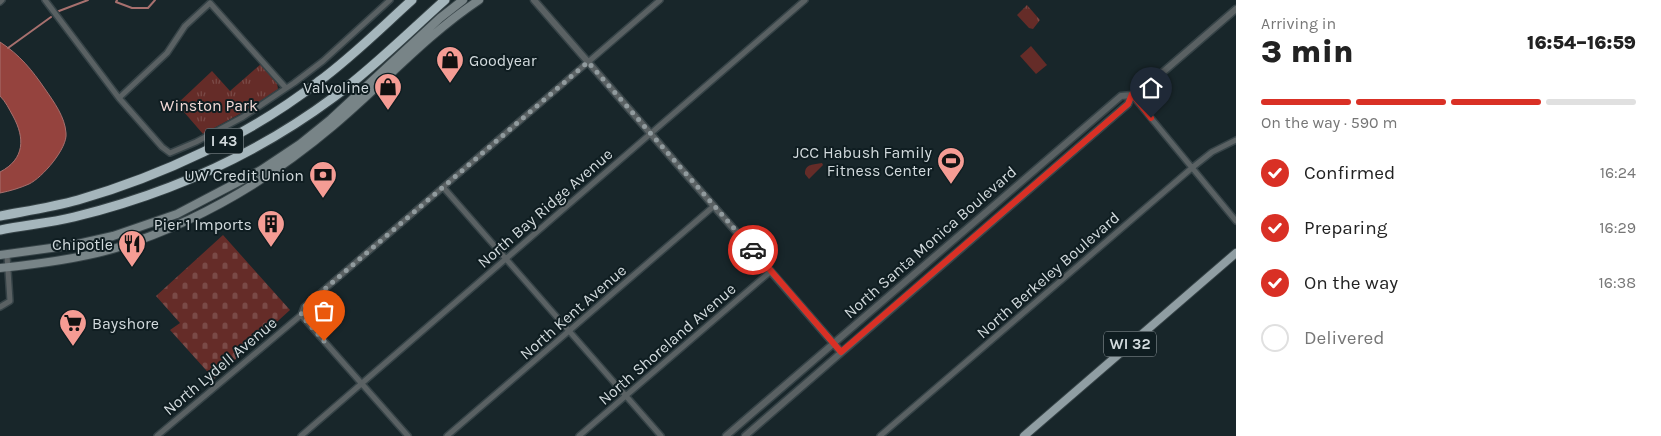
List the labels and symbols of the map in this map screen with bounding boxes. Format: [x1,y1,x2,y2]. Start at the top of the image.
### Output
shop icon: Goodyear [435,45,465,84]
place label: Goodyear [469,51,537,70]
pin [1130,67,1172,118]
shop icon: Valvoline [373,72,403,111]
place label: Valvoline [303,78,369,97]
park label: Winston Park [160,96,258,115]
road number: I 43 [205,128,243,154]
place label: JCC Habush Family Fitness Center [793,143,933,180]
street label: North Bay Ridge Avenue [474,144,616,272]
sports icon: JCC Habush Family Fitness Center [936,146,966,185]
bank icon: UW Credit Union [308,160,338,199]
street label: North Santa Monica Boulevard [840,162,1020,322]
place label: UW Credit Union [184,166,304,185]
street label: North Berkeley Boulevard [973,208,1123,342]
building icon: Pier 1 Imports [256,209,286,248]
place label: Pier 1 Imports [154,215,252,234]
courier [728,225,778,275]
restaurant icon: Chipotle [117,229,147,268]
place label: Chipotle [52,235,113,254]
street label: North Kent Avenue [516,261,630,363]
street label: North Shoreland Avenue [594,279,740,409]
pin [303,290,345,341]
supermarket icon: Bayshore [58,308,88,347]
street label: North Lydell Avenue [159,313,281,419]
place label: Bayshore [92,314,159,333]
road number: WI 32 [1104,332,1156,356]

